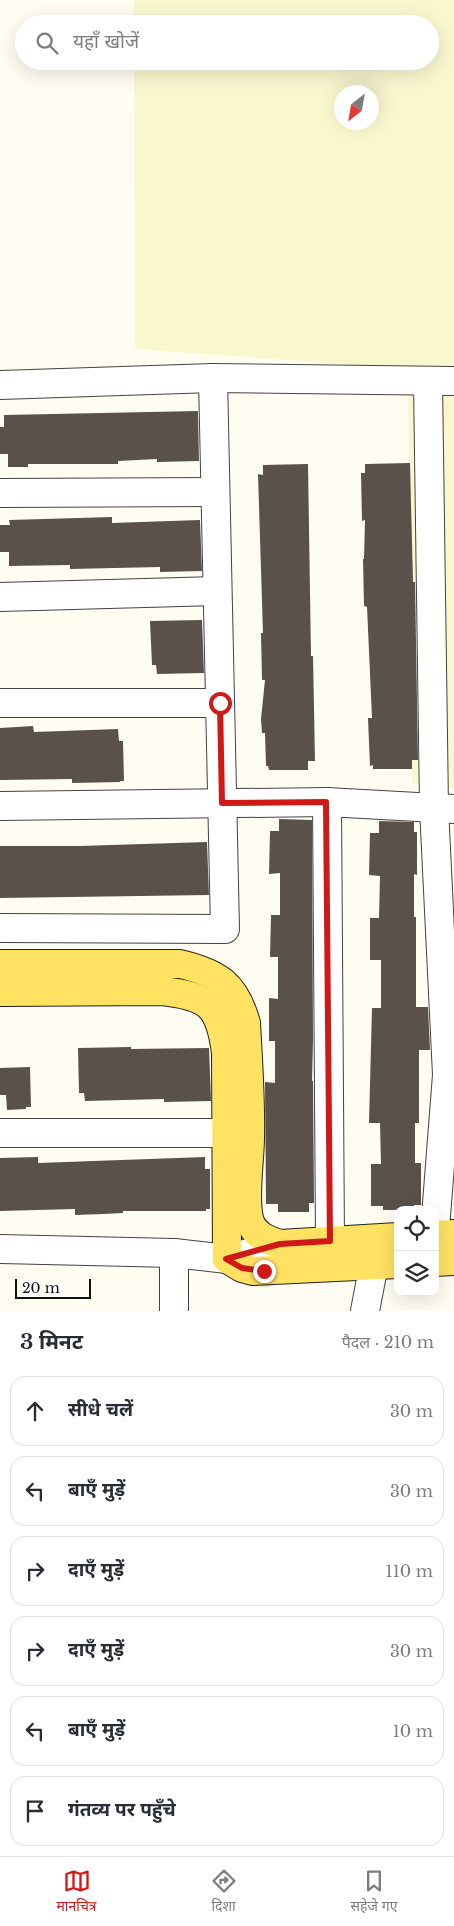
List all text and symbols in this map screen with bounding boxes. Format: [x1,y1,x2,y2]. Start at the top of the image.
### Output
search box [15,15,439,70]
icon: search [33,29,61,57]
text: यहाँ खोजें [73,30,139,53]
north arrow [334,85,379,130]
route start [209,692,232,715]
map controls [394,1206,439,1296]
button: locate [394,1206,439,1251]
button: layers [394,1251,439,1296]
route end [253,1260,276,1283]
scale bar [15,1276,91,1299]
text: 20 m [22,1279,60,1297]
text: 3 मिनट [20,1329,83,1355]
text: पैदल · 210 m [342,1332,434,1352]
icon: ahead [21,1397,49,1425]
text: सीधे चलें [68,1398,133,1421]
text: 30 m [390,1401,433,1421]
icon: left [21,1477,49,1505]
text: बाएँ मुड़ें [68,1478,125,1501]
text: 30 m [390,1481,433,1501]
icon: right [21,1557,49,1585]
text: दाएँ मुड़ें [68,1558,124,1581]
text: 110 m [386,1561,433,1581]
icon: right [21,1637,49,1665]
text: दाएँ मुड़ें [68,1638,124,1661]
text: 30 m [390,1641,433,1661]
icon: left [21,1717,49,1745]
text: बाएँ मुड़ें [68,1718,125,1741]
text: 10 m [393,1721,433,1741]
icon: arrive [21,1797,49,1825]
text: गंतव्य पर पहुँचे [68,1798,176,1821]
tab: मानचित्र [57,1867,97,1917]
tab: दिशा [210,1867,238,1917]
tab: सहेजे गए [351,1867,397,1917]

